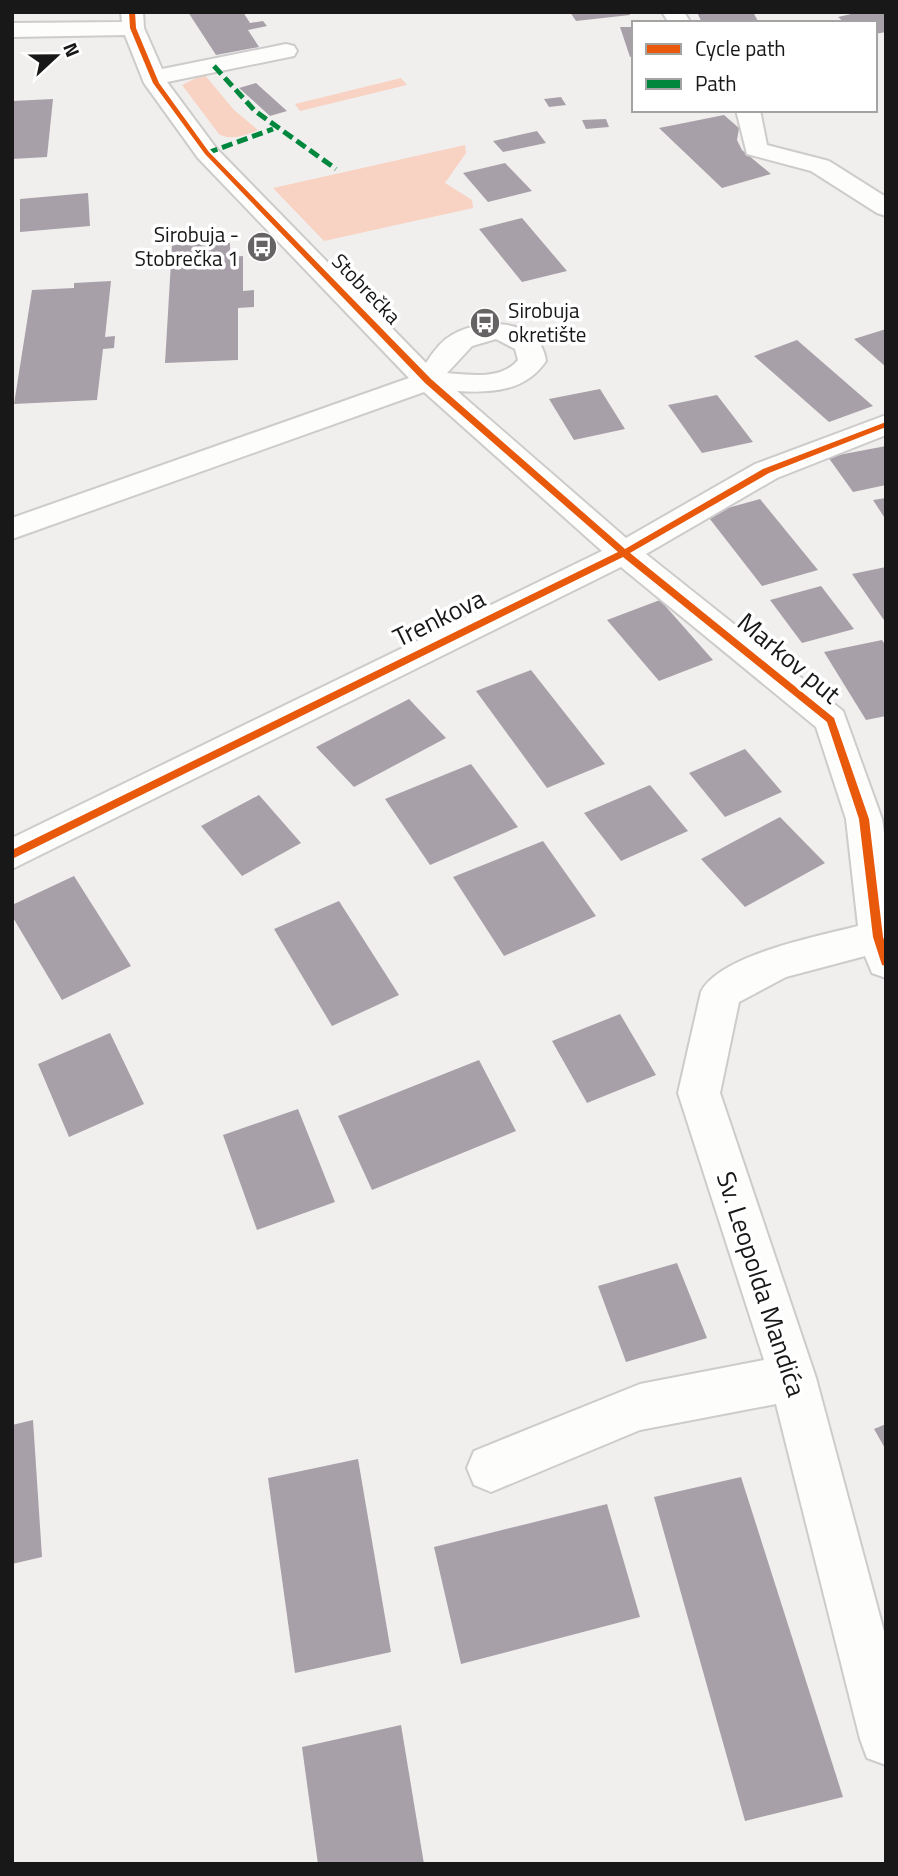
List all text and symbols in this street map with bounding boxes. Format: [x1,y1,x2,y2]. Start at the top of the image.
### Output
north arrow [21,21,91,91]
legend [632,21,877,112]
text: Cycle path [695,32,786,64]
text: N [56,38,88,61]
text: Path [695,67,737,99]
place label: Sirobuja - Stobrečka 1 [135,218,239,274]
bus stop icon: Sirobuja - Stobrečka 1 [245,230,279,264]
street label: Stobrečka [325,246,409,331]
place label: Sirobuja okretište [508,294,586,350]
bus stop icon: Sirobuja okretište [468,306,502,340]
street label: Trenkova [386,578,491,657]
street label: Markov put [729,603,849,713]
street label: Sv. Leopolda Mandića [707,1166,816,1401]

